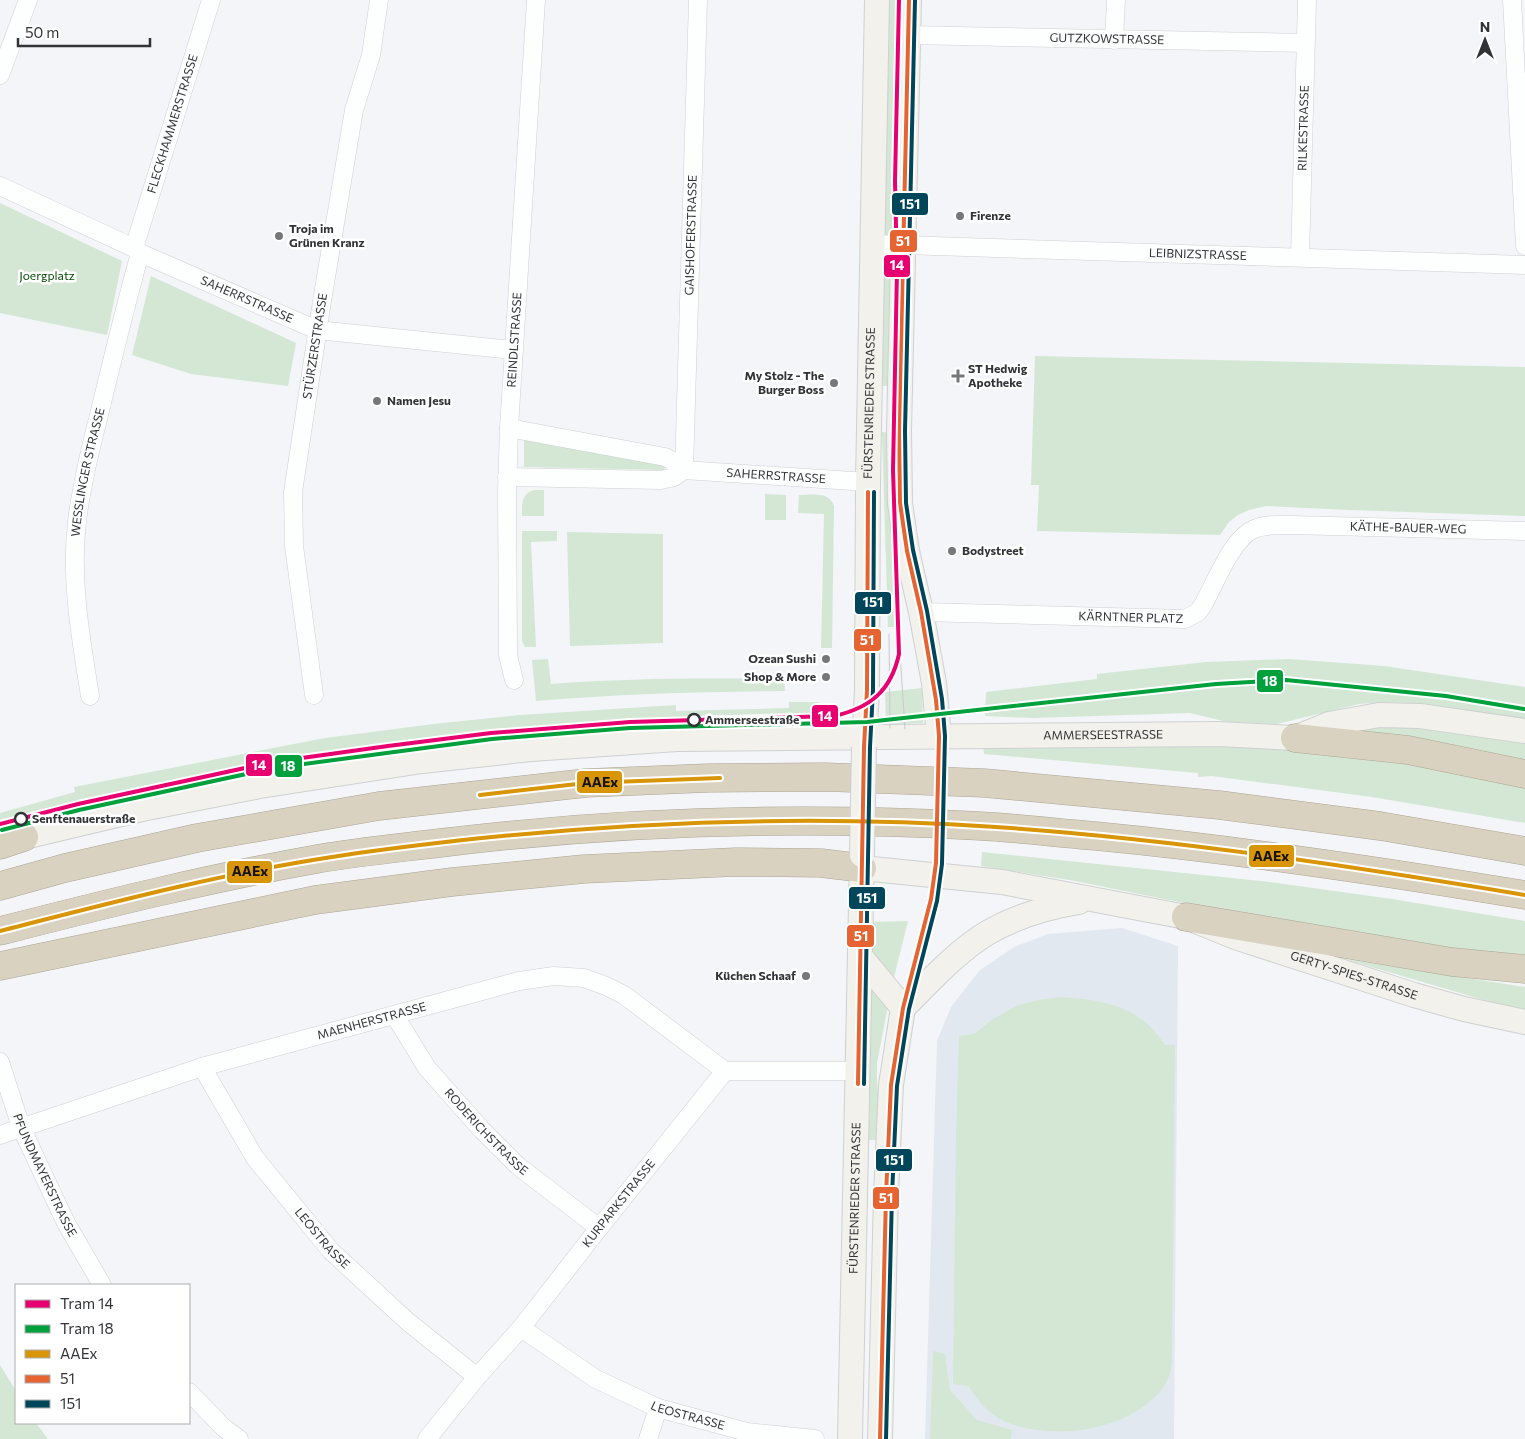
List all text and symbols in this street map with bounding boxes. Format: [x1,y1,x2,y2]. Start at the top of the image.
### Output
scale bar [18,15,150,47]
north arrow [1460,15,1510,65]
text: N [1480,18,1490,35]
text: 50 m [25,23,59,41]
street label: GUTZKOWSTRASSE [1049,30,1164,46]
street label: FLECKHAMMERSTRASSE [143,52,200,195]
street label: RILKESTRASSE [1294,85,1311,171]
street label: GAISHOFERSTRASSE [681,175,699,296]
line badge: 151 [891,192,929,216]
text: 151 [900,195,920,212]
place label: Firenze [970,208,1011,222]
marker: Firenze [954,210,966,222]
place label: Troja im Grünen Kranz [289,221,365,249]
line badge: 51 [889,229,918,253]
marker: Troja im Grünen Kranz [273,230,285,242]
text: 51 [896,232,910,249]
street label: LEIBNIZSTRASSE [1149,245,1247,262]
line badge: 14 [883,254,911,278]
text: 14 [890,256,905,273]
park label: Joergplatz [19,268,75,283]
street label: SAHERRSTRASSE [199,272,296,325]
street label: STÜRZERSTRASSE [299,292,329,400]
street label: REINDLSTRASSE [504,292,524,388]
street label: FÜRSTENRIEDER STRASSE [860,327,877,479]
place label: ST Hedwig Apotheke [968,361,1028,389]
place label: My Stolz - The Burger Boss [745,368,824,396]
marker: ST Hedwig Apotheke [952,370,964,382]
marker: My Stolz - The Burger Boss [828,377,840,389]
place label: Namen Jesu [387,393,451,408]
marker: Namen Jesu [371,395,383,407]
street label: WESSLINGER STRASSE [68,406,107,537]
street label: SAHERRSTRASSE [726,465,826,485]
street label: KÄTHE-BAUER-WEG [1350,518,1467,535]
place label: Bodystreet [962,543,1024,557]
marker: Bodystreet [946,545,958,557]
line badge: 151 [854,591,892,615]
text: 151 [863,593,883,610]
street label: KÄRNTNER PLATZ [1078,608,1184,625]
line badge: 51 [853,628,882,652]
text: 51 [860,631,874,648]
place label: Ozean Sushi [748,651,816,665]
marker: Ozean Sushi [820,653,832,665]
place label: Shop & More [744,669,816,683]
line badge: 18 [1256,669,1284,693]
marker: Shop & More [820,671,832,683]
text: 18 [1263,672,1278,689]
line badge: 14 [811,704,839,728]
text: 14 [818,707,833,724]
place label: Ammerseestraße [705,712,799,726]
marker: Ammerseestraße [687,713,701,727]
street label: AMMERSEESTRASSE [1043,727,1163,742]
line badge: 14 [245,753,273,777]
line badge: 18 [274,754,303,778]
text: 14 [252,756,267,773]
text: 18 [281,757,296,774]
line badge: AAEx [576,770,623,794]
text: AAEx [582,773,618,790]
place label: Senftenauerstraße [32,811,135,825]
marker: Senftenauerstraße [14,812,28,826]
line badge: AAEx [1248,844,1295,868]
text: AAEx [1253,847,1289,864]
line badge: AAEx [226,860,273,884]
text: AAEx [232,862,268,879]
line badge: 151 [848,886,886,910]
text: 151 [857,889,877,906]
line badge: 51 [846,924,875,948]
text: 51 [854,927,868,944]
street label: GERTY-SPIES-STRASSE [1289,947,1420,1002]
place label: Küchen Schaaf [715,968,796,982]
marker: Küchen Schaaf [800,970,812,982]
street label: MAENHERSTRASSE [315,999,427,1041]
street label: RODERICHSTRASSE [442,1085,531,1177]
street label: PFUNDMAYERSTRASSE [11,1112,80,1239]
street label: FÜRSTENRIEDER STRASSE [845,1122,863,1274]
line badge: 151 [875,1148,913,1172]
text: 151 [884,1151,904,1168]
street label: KURPARKSTRASSE [579,1156,657,1249]
line badge: 51 [872,1186,900,1210]
text: 51 [879,1189,893,1206]
street label: LEOSTRASSE [293,1205,353,1271]
legend [15,1284,190,1424]
text: Tram 14 [60,1294,113,1312]
text: Tram 18 [60,1319,114,1337]
text: AAEx [60,1344,98,1362]
text: 51 [60,1369,75,1387]
text: 151 [60,1394,81,1412]
street label: LEOSTRASSE [649,1398,727,1432]

